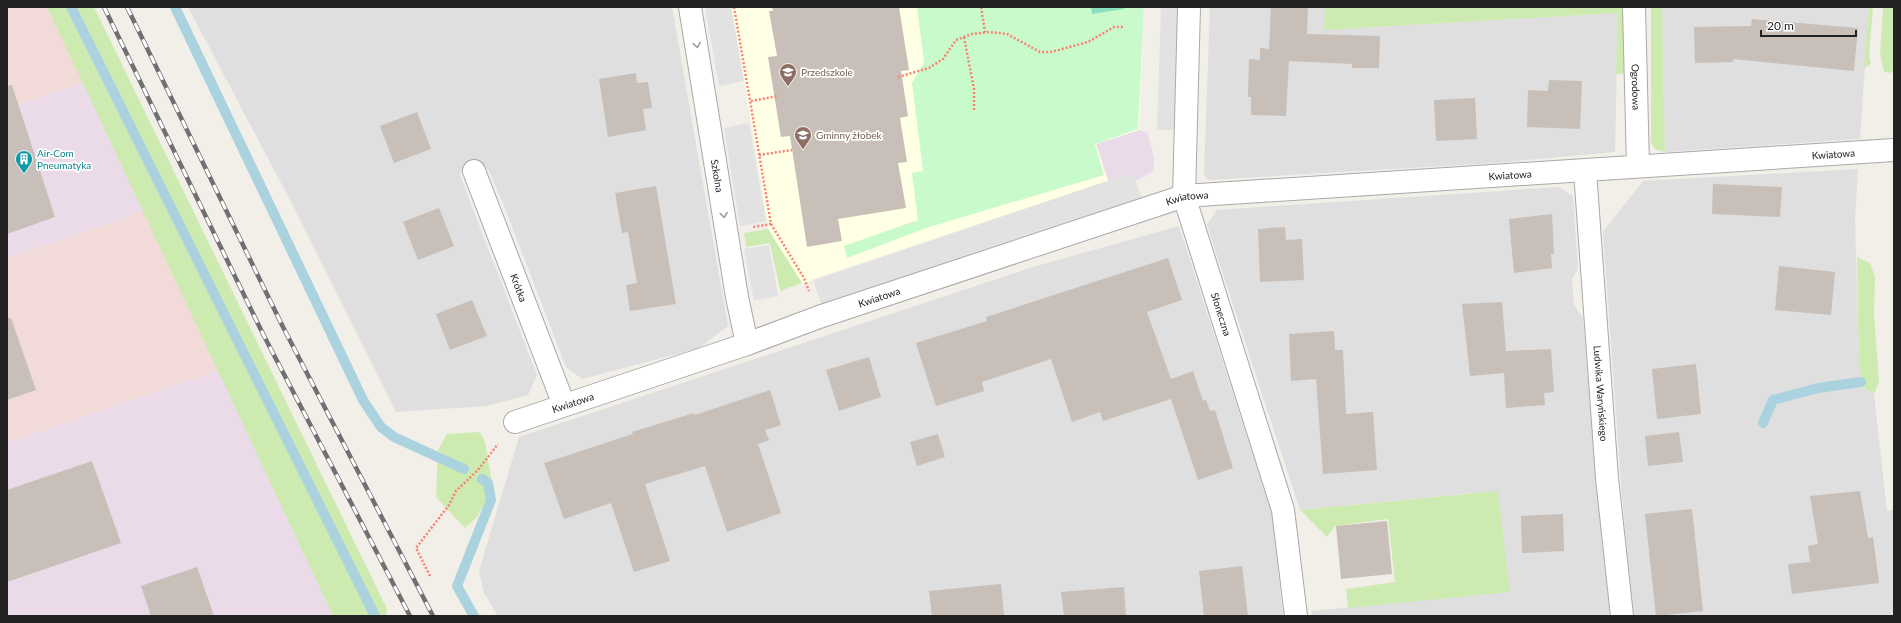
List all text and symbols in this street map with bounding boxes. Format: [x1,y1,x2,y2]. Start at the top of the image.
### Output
scale bar [1761,12,1856,38]
text: 20 m [1767,18,1794,33]
one-way arrow [692,42,700,49]
school or university icon: Przedszkole [778,62,798,87]
street label: Ogrodowa [1629,64,1643,110]
place label: Przedszkole [801,66,853,78]
school or university icon: Gminny żłobek [793,125,813,150]
place label: Gminny żłobek [816,129,883,141]
place label: Air-Com Pneumatyka [37,147,91,171]
street label: Kwiatowa [1811,147,1855,161]
building icon: Air-Com Pneumatyka [14,149,34,174]
street label: Szkolna [709,158,726,193]
street label: Kwiatowa [1488,167,1532,182]
street label: Kwiatowa [1164,188,1209,208]
one-way arrow [719,212,728,218]
street label: Krótka [508,272,530,304]
street label: Kwiatowa [857,285,902,310]
street label: Słoneczna [1209,291,1234,337]
street label: Ludwika Waryńskiego [1592,345,1610,442]
street label: Kwiatowa [550,390,595,415]

